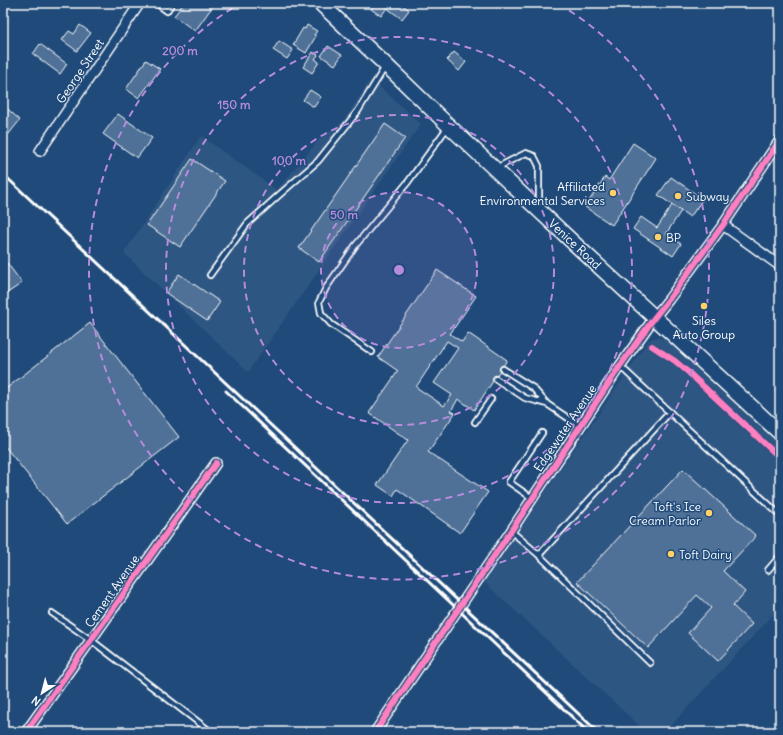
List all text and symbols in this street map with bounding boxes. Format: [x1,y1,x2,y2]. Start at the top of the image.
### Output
street label: George Street [53,36,107,106]
text: 200 m [162,43,198,58]
text: 150 m [218,97,251,112]
text: 100 m [272,153,306,168]
place label: Affiliated Environmental Services [480,179,605,208]
marker: Affiliated Environmental Services [608,188,618,198]
place label: Subway [686,189,729,204]
marker: Subway [673,191,683,201]
text: 50 m [330,207,359,222]
street label: Venice Road [546,216,604,272]
place label: BP [666,230,681,245]
marker: BP [653,232,663,242]
centre of rings [392,263,406,277]
marker: Siles Auto Group [699,301,709,311]
place label: Siles Auto Group [673,313,735,342]
street label: Edgewater Avenue [530,382,600,474]
place label: Toft's Ice Cream Parlor [629,499,701,528]
marker: Toft's Ice Cream Parlor [704,508,714,518]
place label: Toft Dairy [679,547,732,562]
marker: Toft Dairy [666,549,676,559]
street label: Cement Avenue [81,552,143,630]
north arrow [22,673,62,713]
text: N [29,693,43,709]

